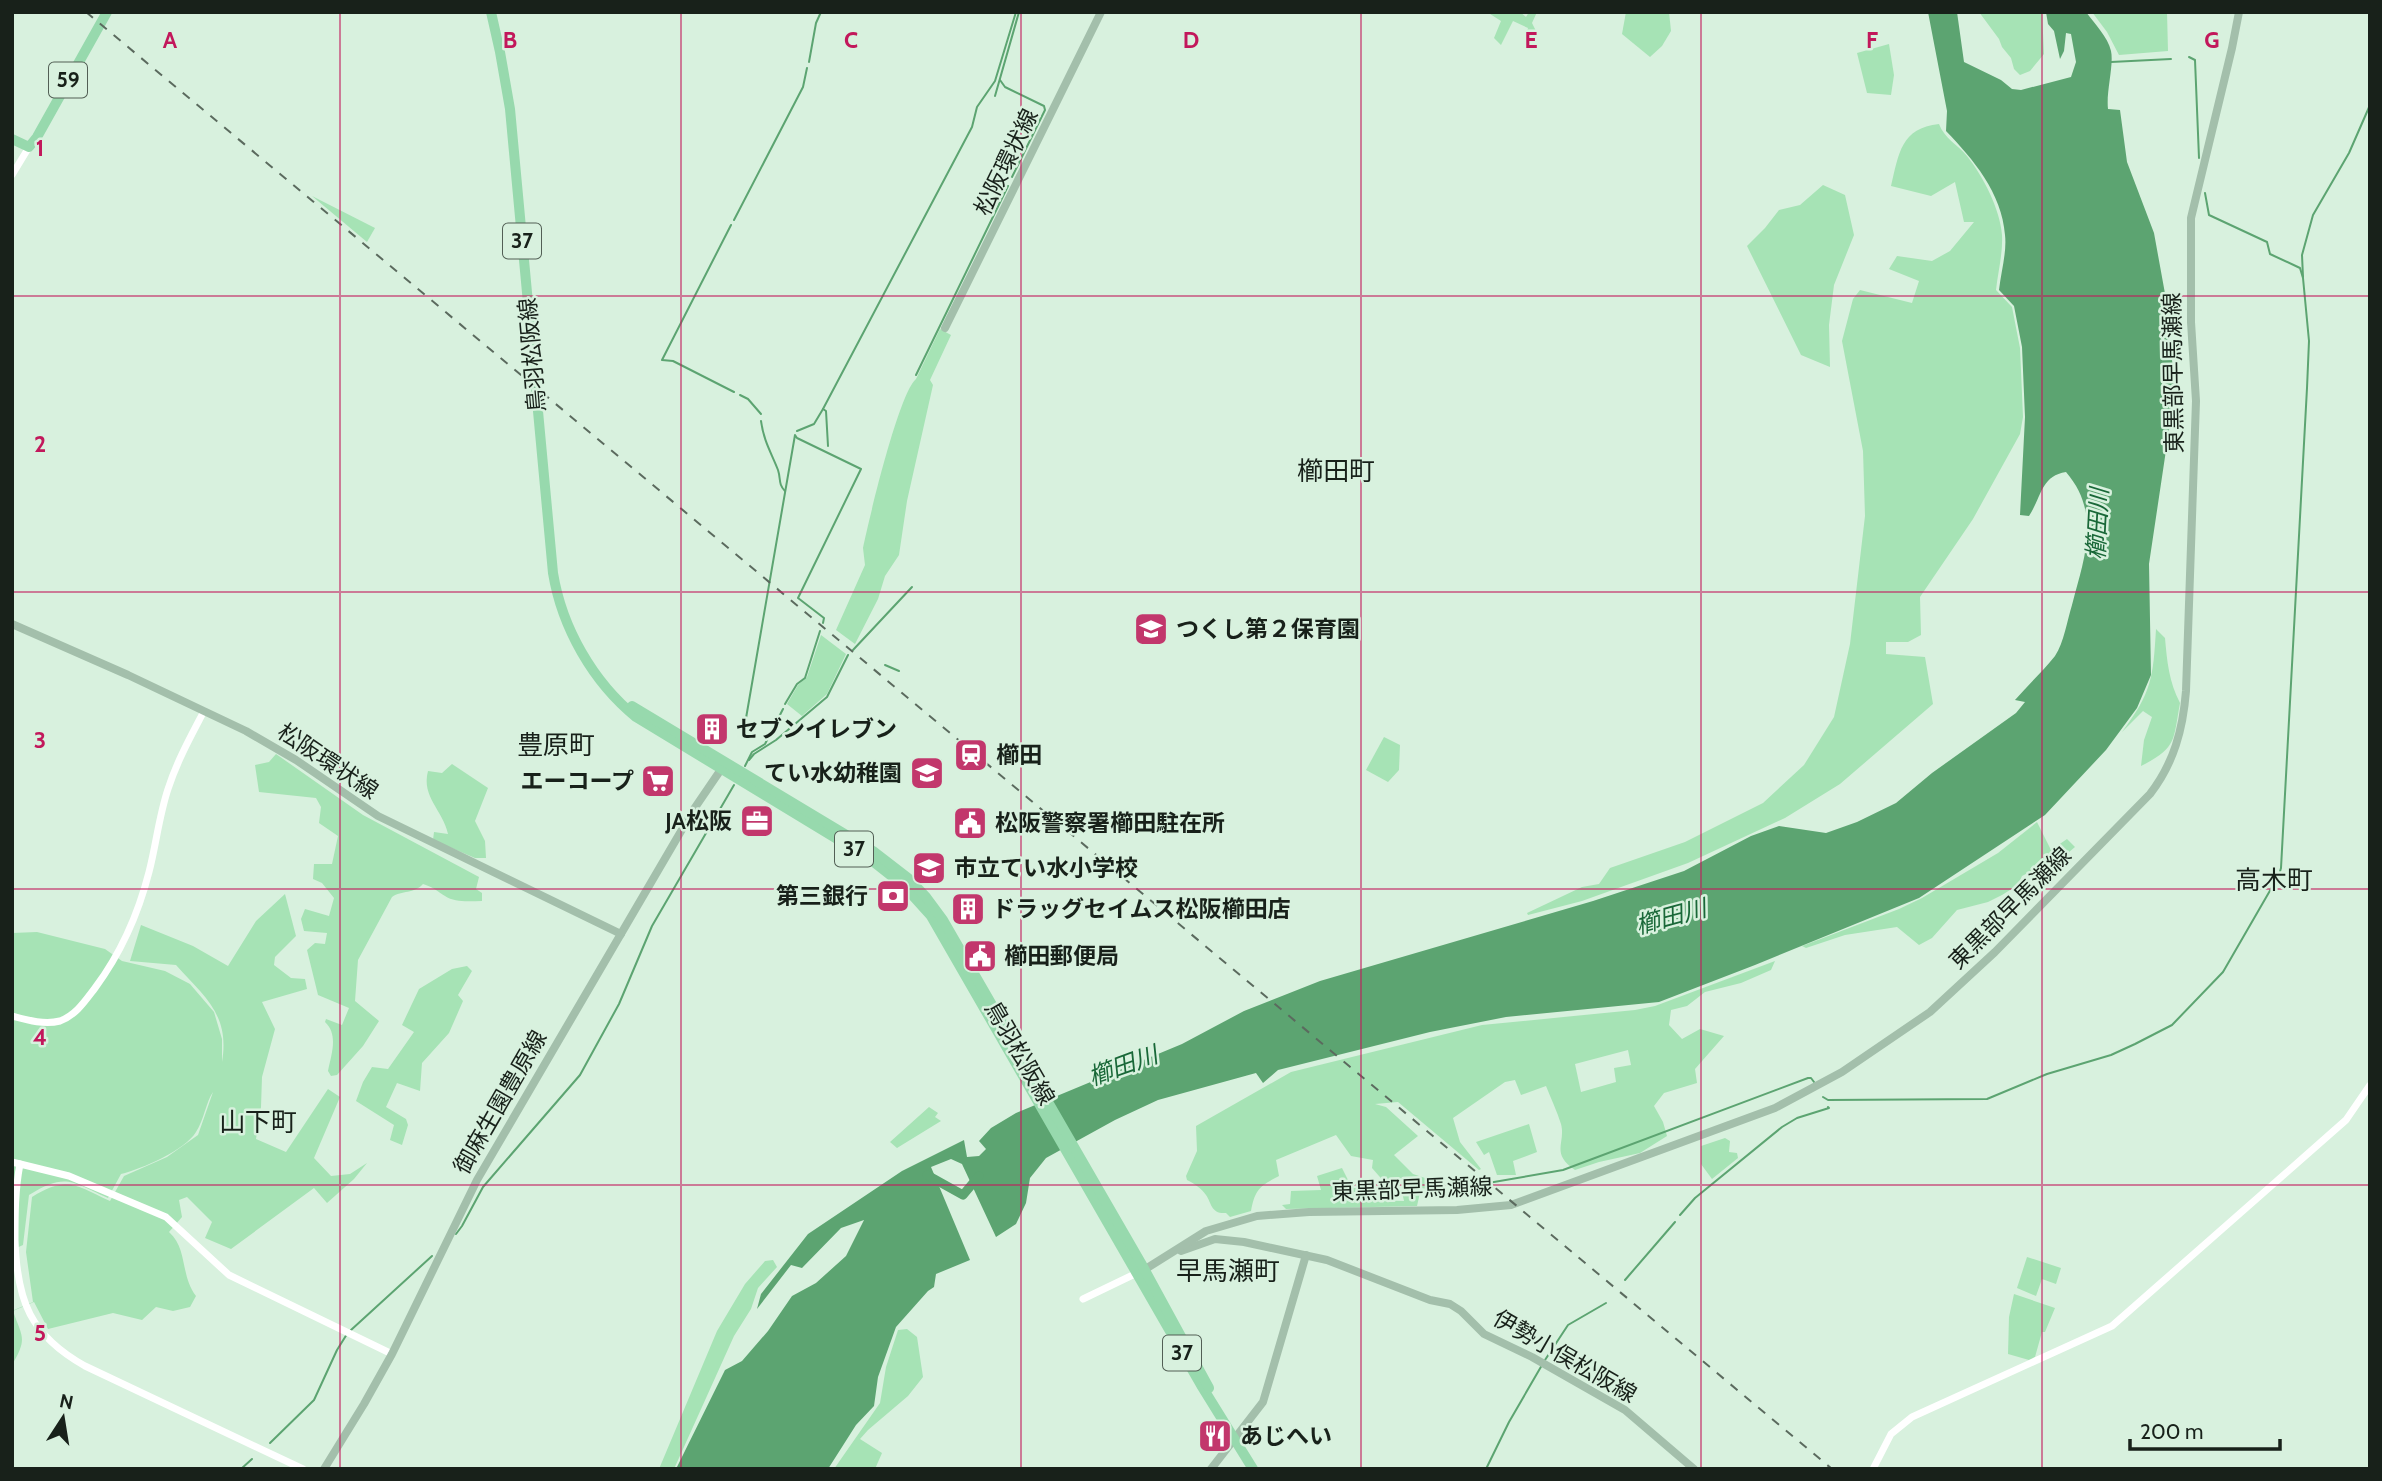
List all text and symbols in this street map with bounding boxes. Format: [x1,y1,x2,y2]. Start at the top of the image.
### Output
text: A [163,26,178,54]
text: B [503,26,517,54]
text: C [844,26,858,54]
text: D [1183,26,1199,54]
text: E [1524,26,1538,54]
text: F [1866,26,1878,54]
text: G [2204,26,2220,54]
road number: 59 [49,62,87,98]
street label: 松阪環状線 [968,104,1044,220]
text: 1 [36,134,44,162]
road number: 37 [503,224,541,258]
street label: 東黒部早馬瀬線 [2158,292,2188,454]
street label: 鳥羽松阪線 [513,296,551,414]
text: 2 [34,430,46,458]
district label: 櫛田町 [1297,455,1375,487]
water label: 櫛田川 [2081,484,2114,561]
school or university icon: つくし第２保育園 [1132,610,1170,648]
place label: つくし第２保育園 [1176,615,1360,643]
building icon: セブンイレブン [693,710,731,748]
place label: セブンイレブン [736,715,897,743]
street label: 松阪環状線 [273,717,383,805]
text: 3 [34,726,46,754]
district label: 豊原町 [517,729,595,761]
station icon: 櫛田 [952,736,990,774]
place label: 櫛田 [996,741,1042,769]
school or university icon: てい水幼稚園 [908,754,946,792]
place label: てい水幼稚園 [764,759,902,787]
supermarket icon: エーコープ [639,762,677,800]
place label: エーコープ [520,767,634,795]
office icon: JA松阪 [738,802,776,840]
public building icon: 松阪警察署櫛田駐在所 [951,804,989,842]
place label: JA松阪 [664,807,732,835]
place label: 松阪警察署櫛田駐在所 [995,809,1225,837]
road number: 37 [835,832,873,866]
street label: 東黒部早馬瀬線 [1943,841,2077,975]
school or university icon: 市立てい水小学校 [910,849,948,887]
place label: 市立てい水小学校 [954,854,1138,882]
district label: 高木町 [2235,864,2313,896]
bank icon: 第三銀行 [874,877,912,915]
place label: 第三銀行 [776,882,868,910]
building icon: ドラッグセイムス松阪櫛田店 [949,890,987,928]
water label: 櫛田川 [1632,892,1712,940]
place label: ドラッグセイムス松阪櫛田店 [992,895,1291,923]
public building icon: 櫛田郵便局 [961,937,999,975]
place label: 櫛田郵便局 [1004,942,1119,970]
street label: 鳥羽松阪線 [979,996,1061,1110]
text: 4 [33,1023,47,1051]
street label: 御麻生園豊原線 [448,1025,552,1179]
water label: 櫛田川 [1084,1039,1164,1091]
district label: 山下町 [219,1106,297,1138]
street label: 東黒部早馬瀬線 [1331,1172,1493,1206]
district label: 早馬瀬町 [1176,1255,1280,1287]
street label: 伊勢小俣松阪線 [1488,1304,1642,1408]
text: 5 [34,1319,46,1347]
road number: 37 [1163,1336,1201,1370]
north arrow [28,1383,98,1453]
text: N [57,1389,75,1415]
scale bar [2130,1408,2280,1452]
restaurant icon: あじへい [1196,1417,1234,1455]
text: 200 m [2140,1419,2203,1444]
place label: あじへい [1240,1422,1332,1450]

